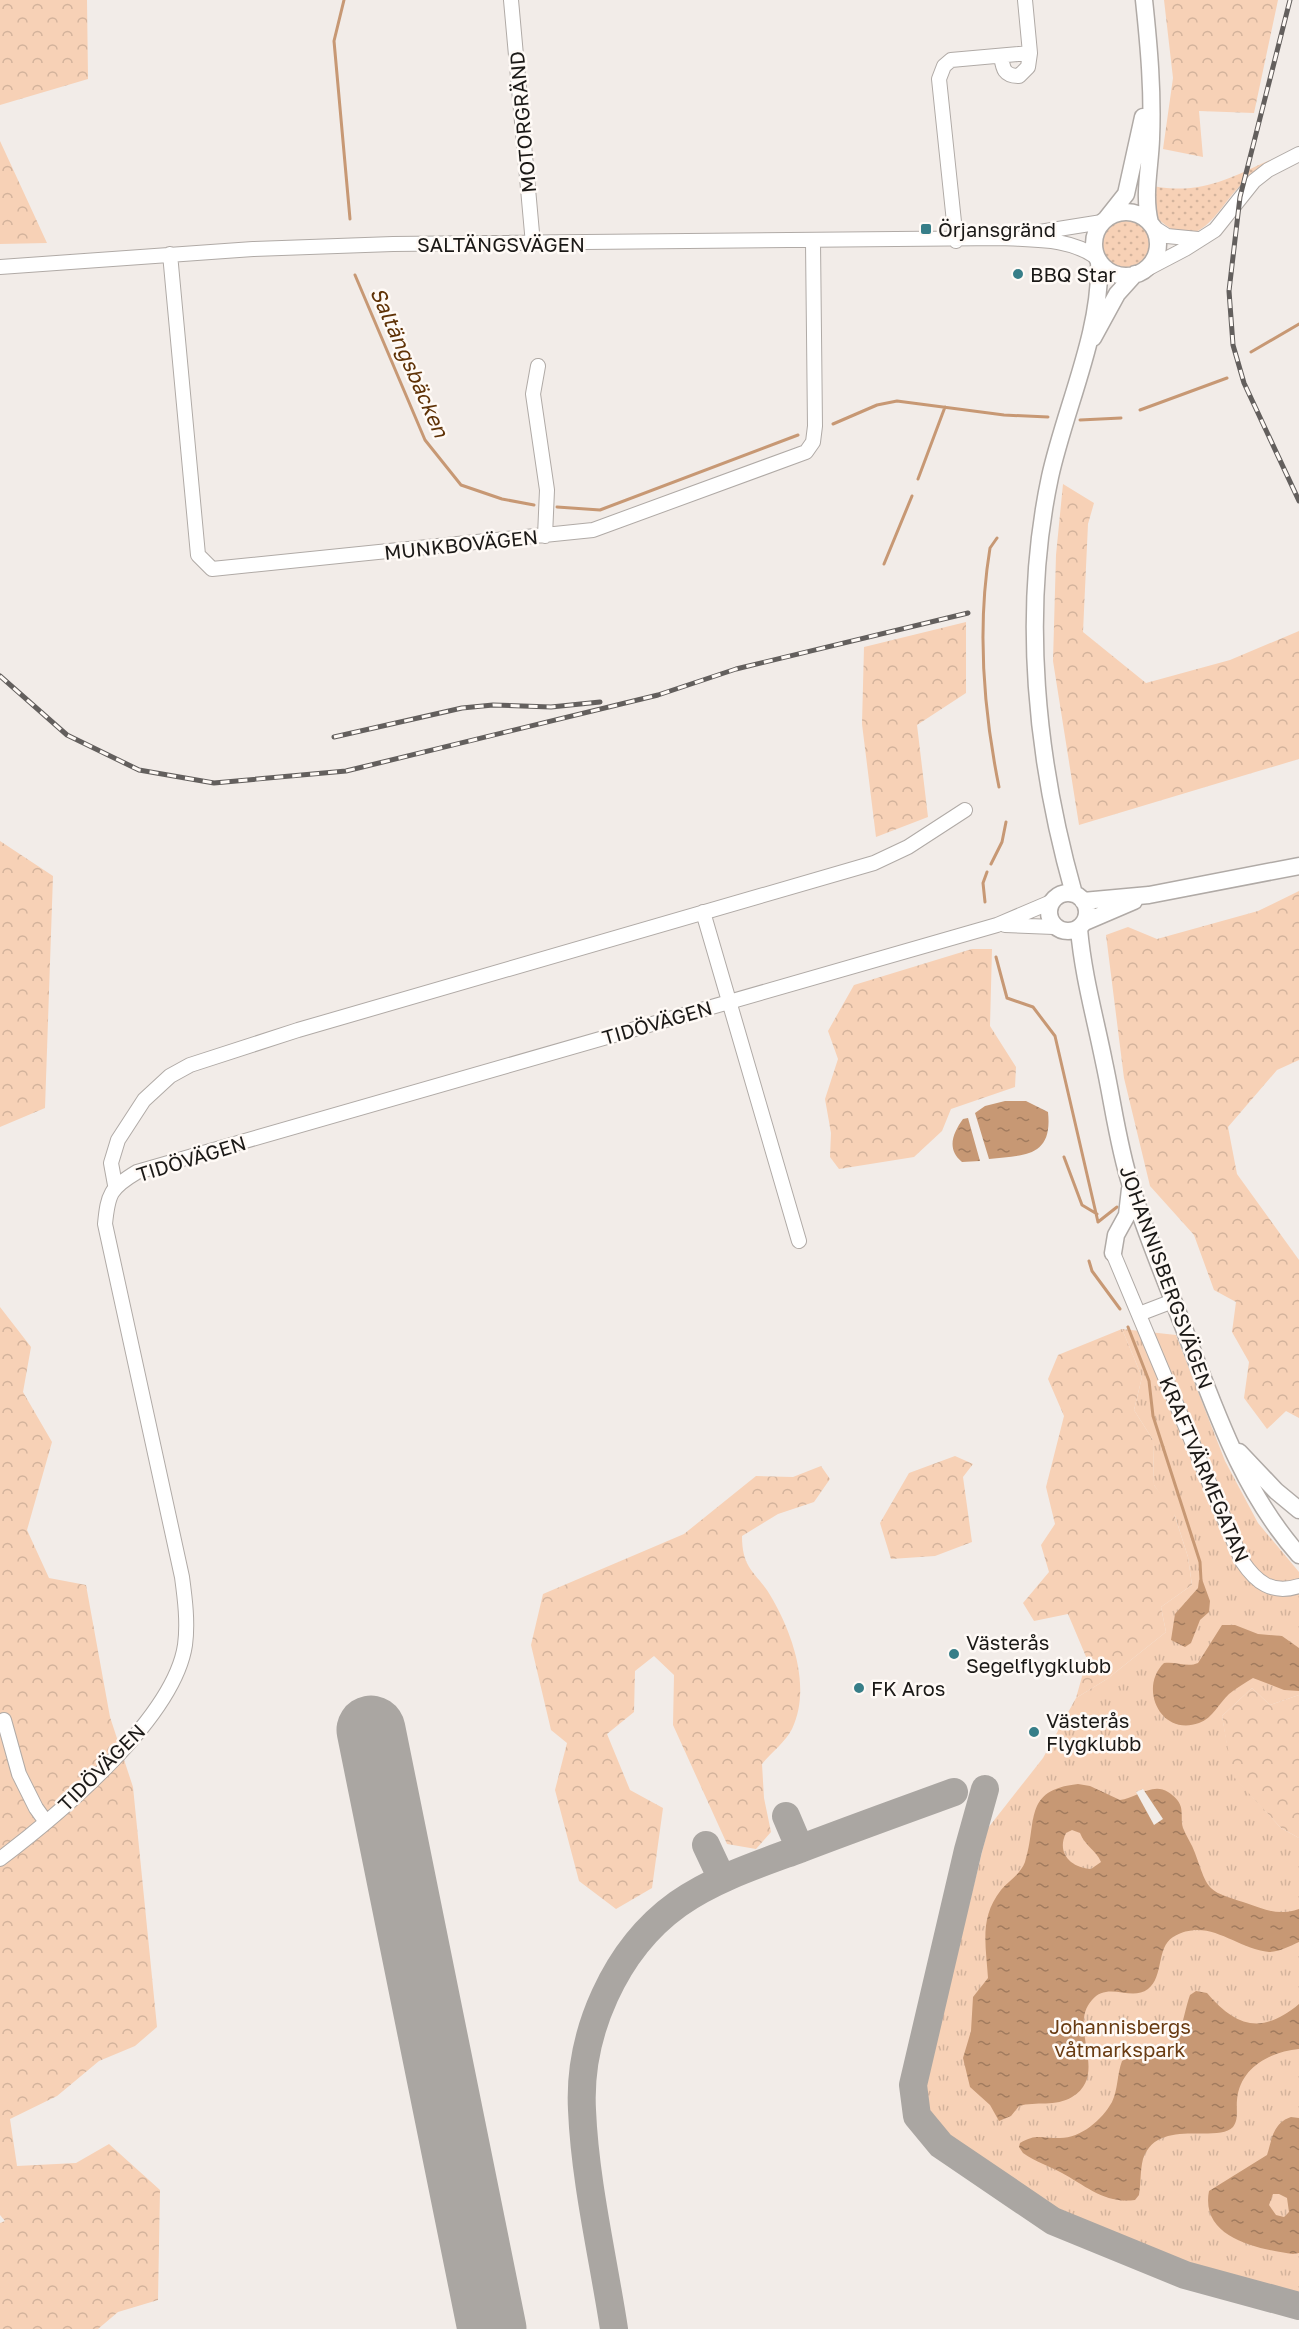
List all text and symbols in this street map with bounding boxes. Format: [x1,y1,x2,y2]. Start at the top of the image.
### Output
street label: MOTORGRÄND [504,50,540,194]
place label: Örjansgränd [938,217,1056,241]
marker: Örjansgränd [919,222,933,236]
street label: SALTÄNGSVÄGEN [417,232,585,256]
place label: BBQ Star [1030,262,1116,286]
marker: BBQ Star [1011,267,1025,281]
water label: Saltängsbäcken [365,283,455,442]
street label: MUNKBOVÄGEN [383,524,539,564]
street label: TIDÖVÄGEN [599,995,715,1049]
street label: TIDÖVÄGEN [133,1130,249,1186]
street label: JOHANNISBERGSVÄGEN [1115,1162,1219,1392]
street label: KRAFTVÄRMEGATAN [1155,1373,1255,1565]
place label: Västerås Segelflygklubb [966,1630,1111,1677]
marker: Västerås Segelflygklubb [947,1647,961,1661]
place label: FK Aros [871,1676,945,1700]
marker: FK Aros [852,1681,866,1695]
place label: Västerås Flygklubb [1046,1708,1141,1755]
street label: TIDÖVÄGEN [52,1718,150,1816]
marker: Västerås Flygklubb [1027,1725,1041,1739]
park label: Johannisbergs våtmarkspark [1049,2014,1191,2061]

